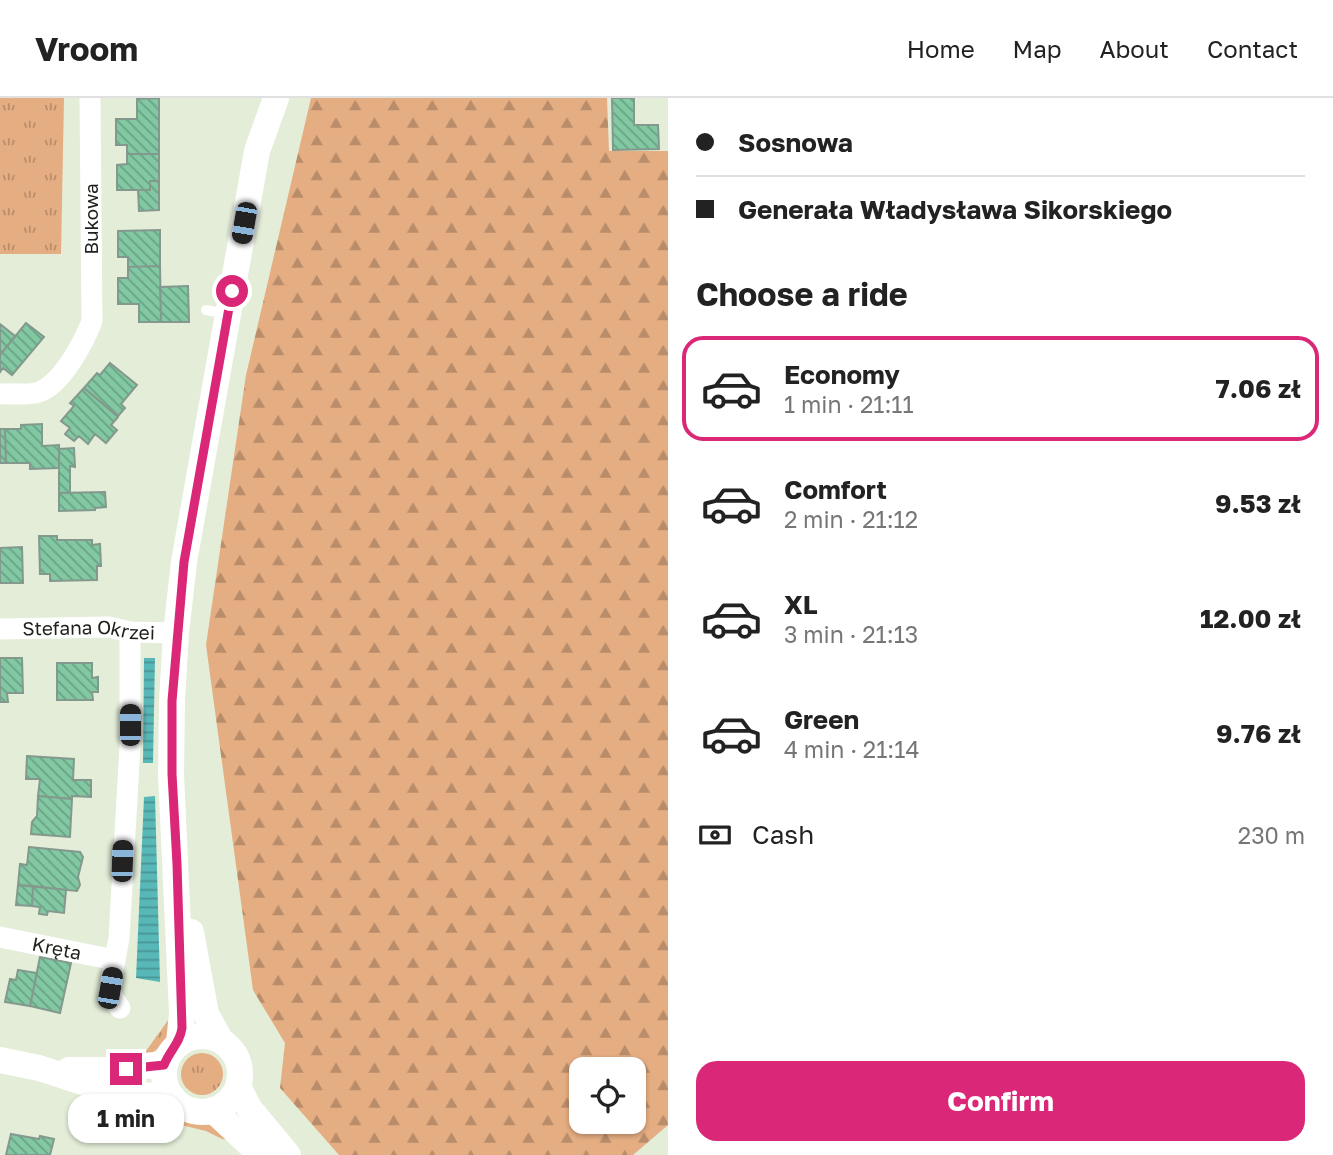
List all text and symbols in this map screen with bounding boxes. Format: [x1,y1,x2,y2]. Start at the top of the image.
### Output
text: Vroom [35,29,138,68]
text: Home [907,34,975,63]
text: Map [1013,34,1062,63]
text: About [1100,34,1169,63]
text: Contact [1207,34,1298,63]
text: Sosnowa [738,127,853,158]
street label: Bukowa [79,183,102,255]
text: Generała Władysława Sikorskiego [738,194,1172,225]
car [231,200,258,246]
route start [216,275,248,307]
text: Choose a ride [696,275,908,313]
icon: car [700,357,763,420]
text: Economy [784,359,900,390]
text: 7.06 zł [1216,373,1301,404]
text: 1 min · 21:11 [784,390,914,418]
icon: car [700,472,763,535]
text: Comfort [784,474,887,505]
text: 9.53 zł [1215,488,1301,519]
text: 2 min · 21:12 [784,505,918,533]
icon: car [700,587,763,650]
text: XL [784,589,818,620]
text: 12.00 zł [1200,603,1301,634]
street label: Stefana Okrzei [22,615,155,644]
text: 3 min · 21:13 [784,620,918,648]
icon: car [700,702,763,765]
car [120,704,141,746]
text: Green [784,704,859,735]
text: 9.76 zł [1216,718,1301,749]
text: 4 min · 21:14 [784,735,919,763]
icon: cash [696,816,734,854]
text: Cash [752,819,814,850]
text: 230 m [1238,821,1305,849]
car [111,840,134,882]
street label: Kręta [30,932,84,964]
car [97,965,124,1011]
route end [110,1053,142,1085]
map controls [569,1057,646,1134]
button: locate [569,1057,646,1134]
button: Confirm [696,1061,1305,1141]
callout: 1 min [68,1094,184,1142]
text: 1 min [97,1104,155,1132]

